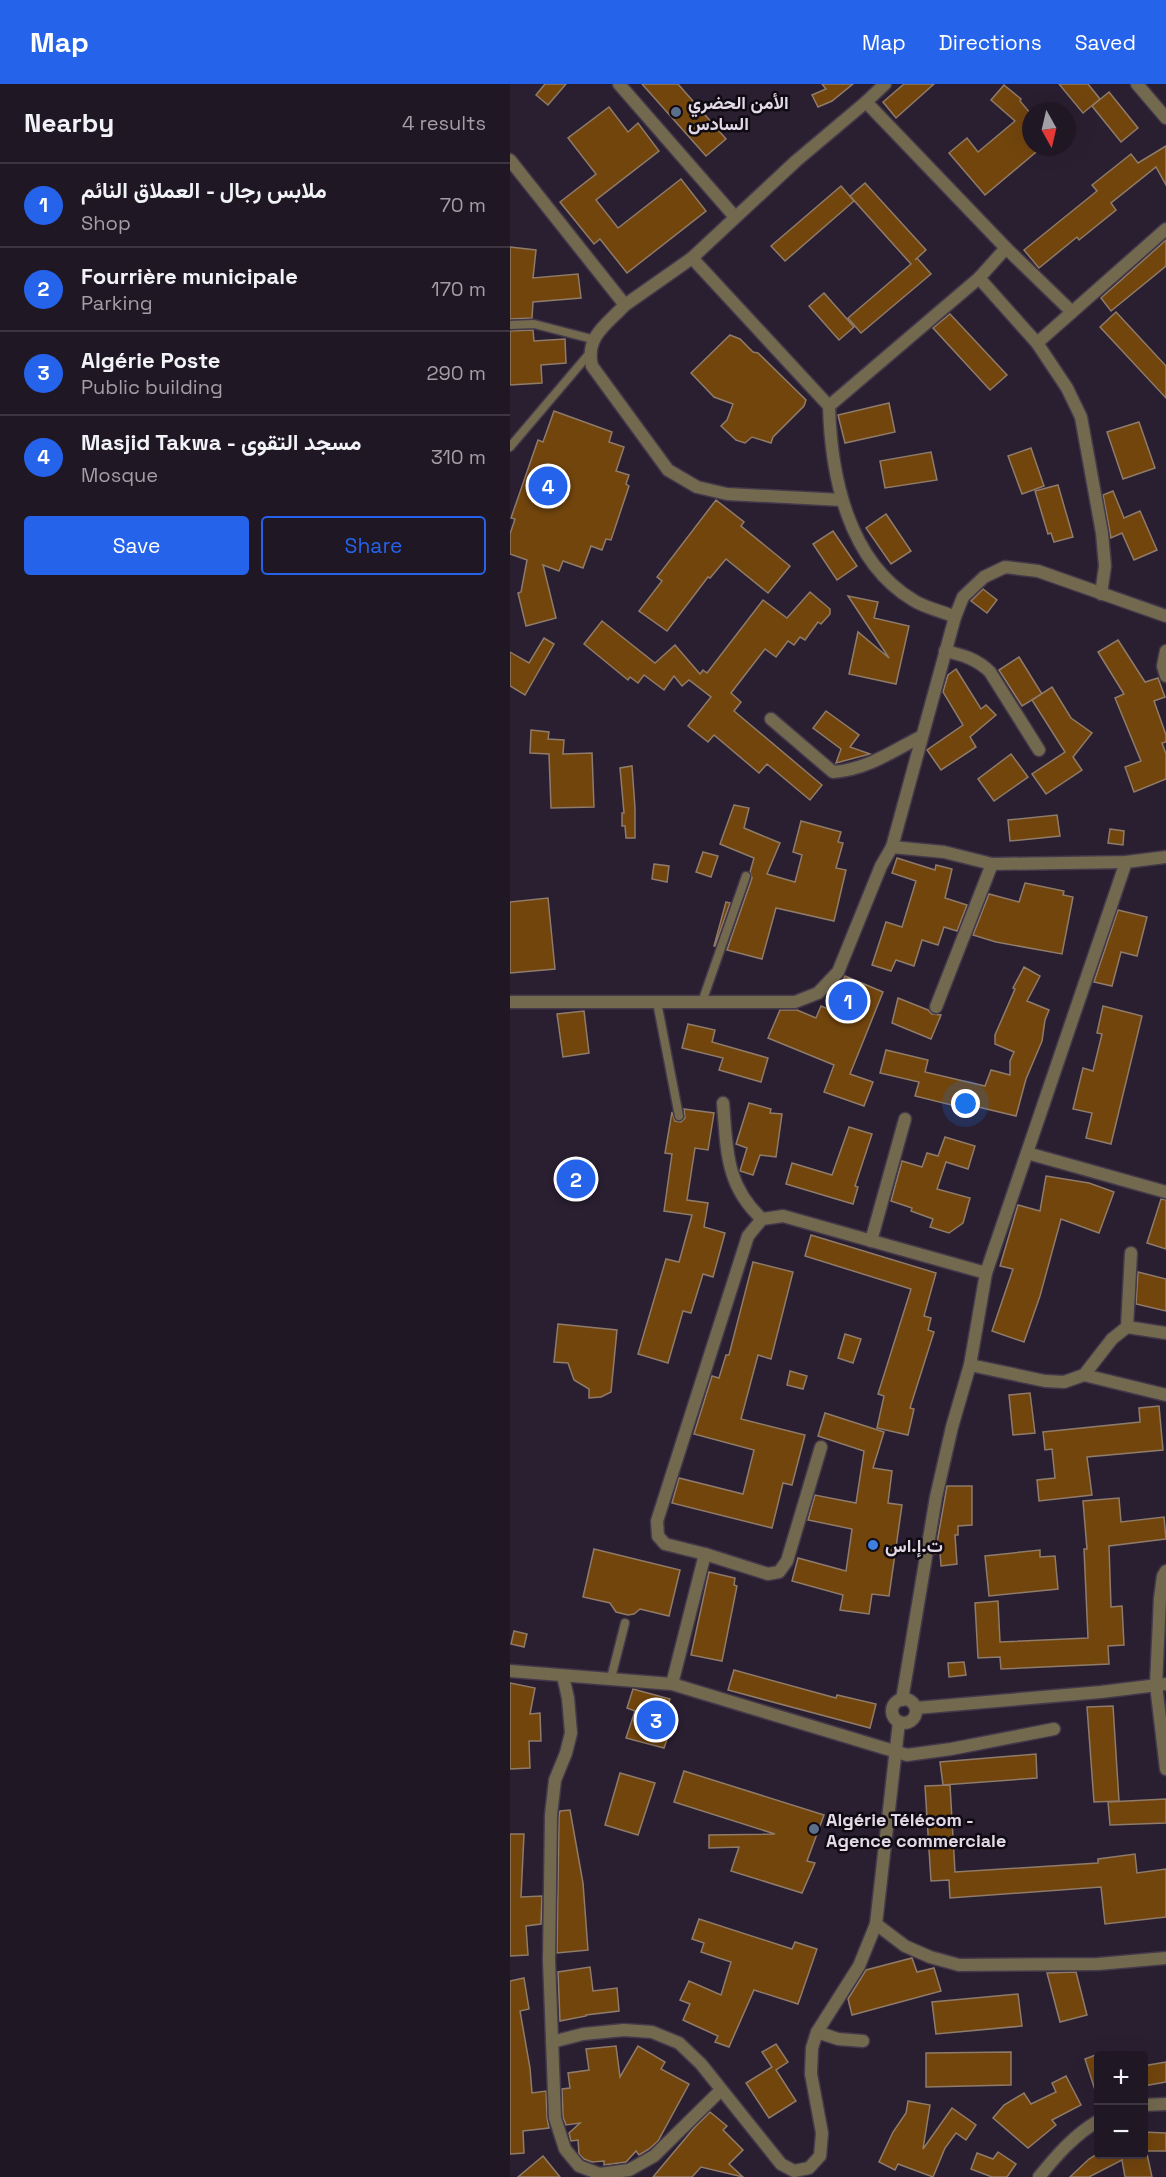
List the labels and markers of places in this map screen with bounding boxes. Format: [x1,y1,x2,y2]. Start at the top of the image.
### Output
place label: الأمن الحضري السادس [688,91,789,135]
marker: الأمن الحضري السادس [669,105,683,119]
pin: 4 [528,464,567,508]
pin: 1 [828,978,868,1024]
pin: 2 [556,1156,596,1202]
place label: ت.إ.اس [885,1534,943,1558]
marker: ت.إ.اس [866,1538,880,1552]
pin: 3 [636,1698,676,1742]
place label: Algérie Télécom - Agence commerciale [826,1808,1006,1852]
marker: Algérie Télécom - Agence commerciale [807,1822,821,1836]

